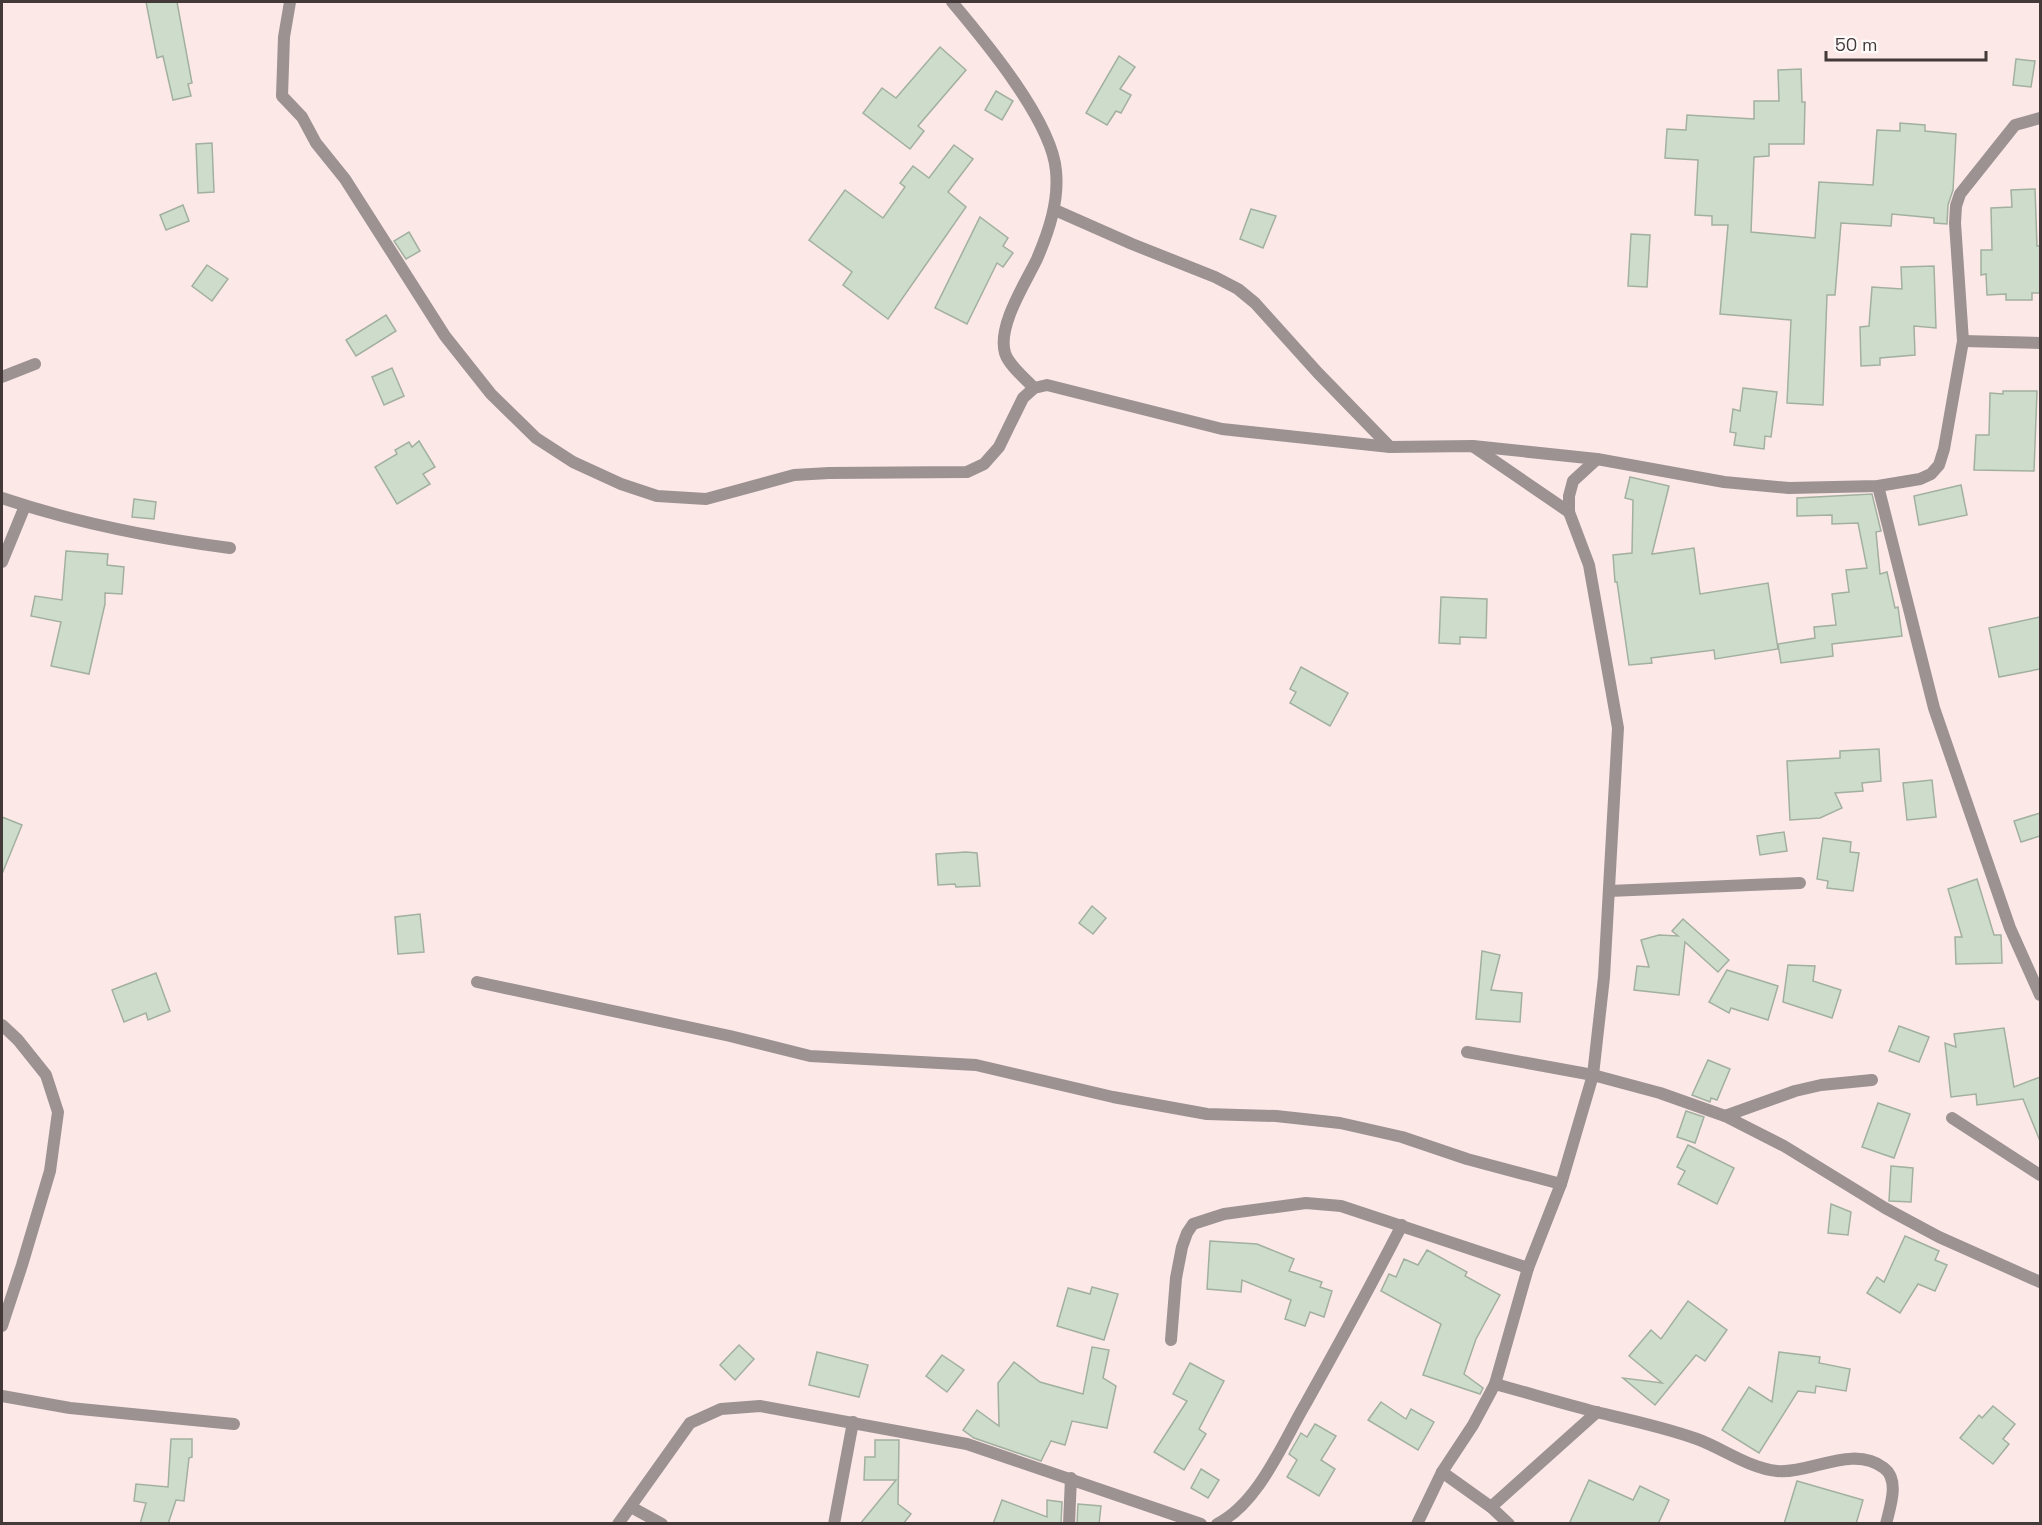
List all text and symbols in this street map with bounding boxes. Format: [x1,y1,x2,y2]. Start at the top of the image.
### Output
scale bar [1826,24,1986,62]
text: 50 m [1835,33,1877,56]

